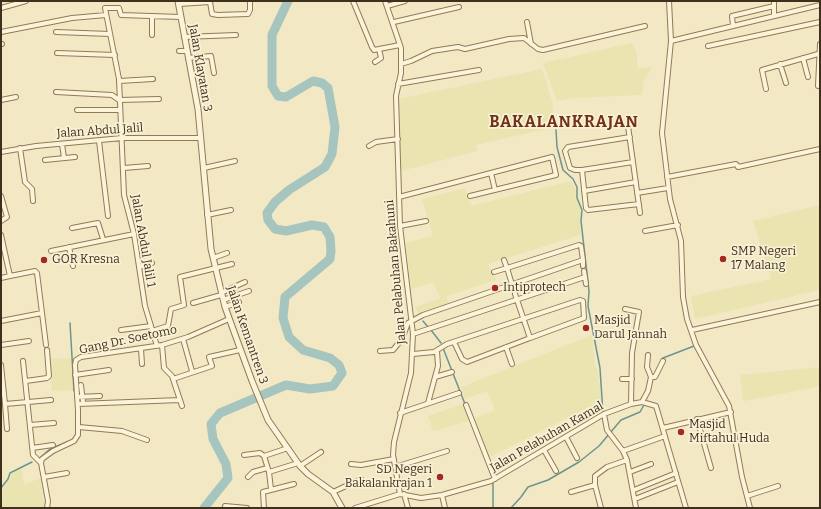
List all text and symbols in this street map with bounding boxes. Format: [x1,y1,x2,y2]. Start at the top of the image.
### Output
street label: Jalan Klayatan 3 [185,23,215,113]
district label: BAKALANKRAJAN [489,113,639,133]
street label: Jalan Abdul Jalil [56,121,144,141]
street label: Jalan Abdul Jalil 1 [128,194,158,288]
street label: Jalan Pelabuhan Bakahuni [383,199,409,345]
place label: SMP Negeri 17 Malang [731,245,796,273]
place label: GOR Kresna [52,253,120,267]
marker: SMP Negeri 17 Malang [718,254,728,264]
marker: GOR Kresna [39,255,49,265]
place label: Intiprotech [503,281,566,295]
marker: Intiprotech [490,283,500,293]
street label: Jalan Kemantren 3 [223,284,271,386]
place label: Masjid Darul Jannah [594,314,667,342]
street label: Gang Dr. Soetomo [78,323,178,357]
marker: Masjid Darul Jannah [581,323,591,333]
street label: Jalan Pelabuhan Kamal [488,399,606,475]
place label: Masjid Miftahul Huda [689,418,770,446]
marker: Masjid Miftahul Huda [676,427,686,437]
place label: SD Negeri Bakalankrajan 1 [345,463,432,491]
marker: SD Negeri Bakalankrajan 1 [435,472,445,482]

